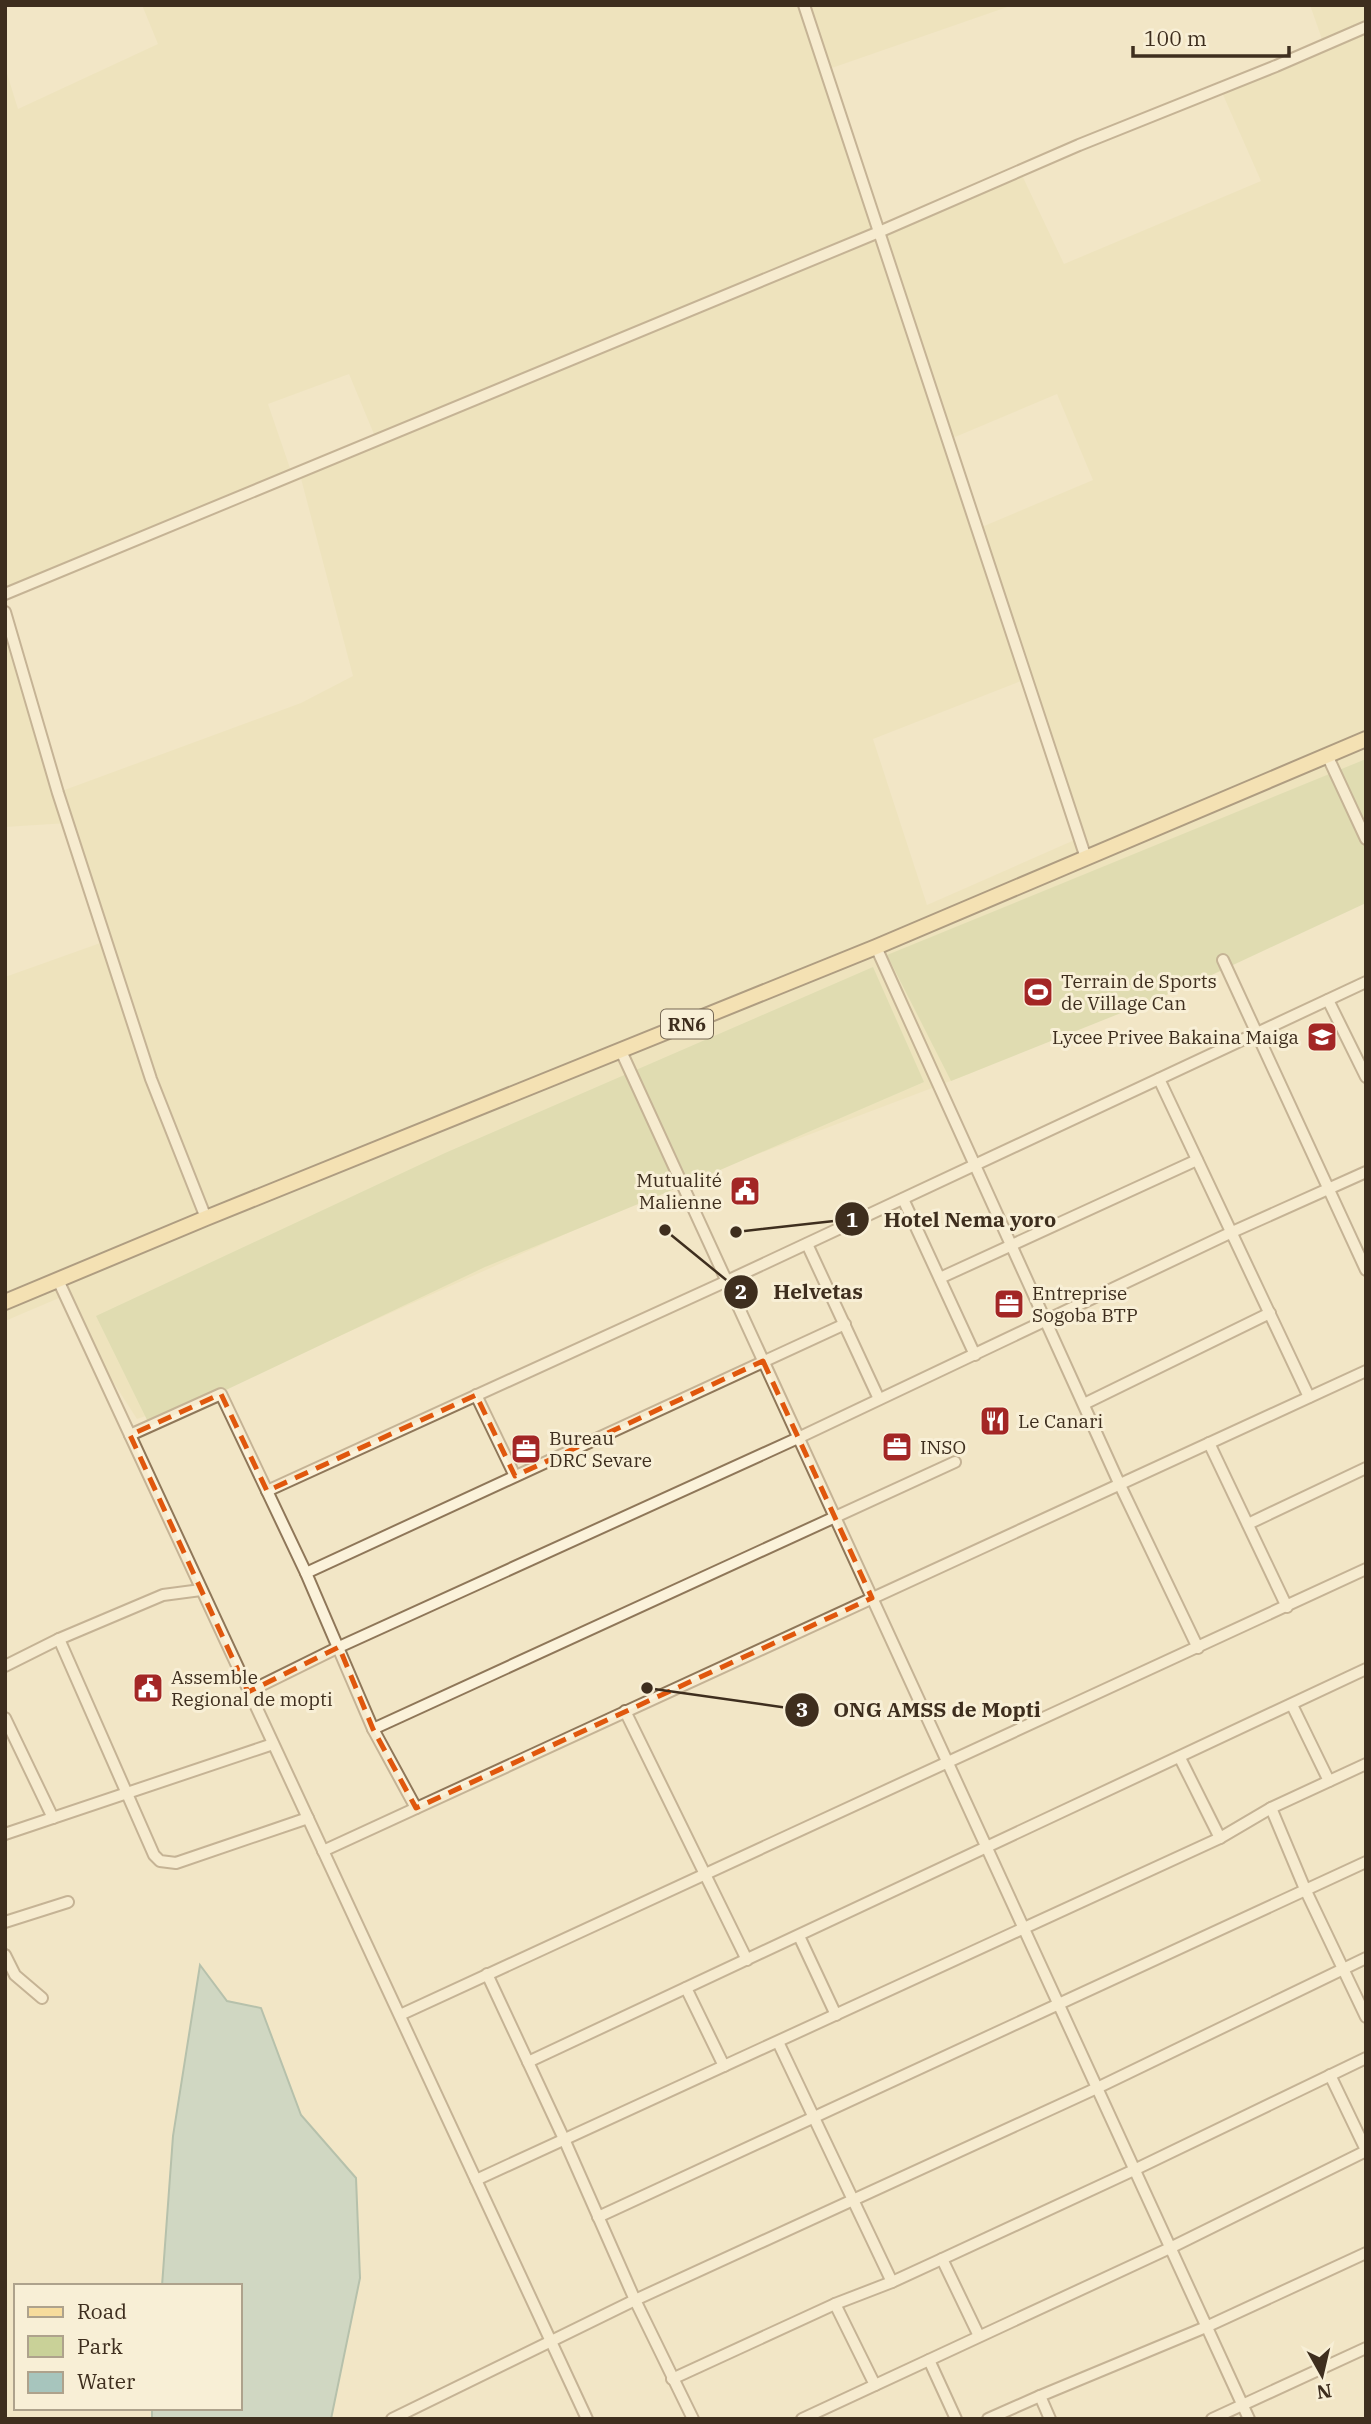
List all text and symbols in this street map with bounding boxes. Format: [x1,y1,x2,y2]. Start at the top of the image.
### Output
scale bar [1133,14,1289,58]
text: 100 m [1144,24,1207,52]
place label: Terrain de Sports de Village Can [1061,969,1217,1015]
sports icon: Terrain de Sports de Village Can [1021,975,1055,1009]
road number: RN6 [661,1009,713,1038]
school or university icon: Lycee Privee Bakaina Maiga [1305,1020,1339,1054]
place label: Lycee Privee Bakaina Maiga [1052,1025,1299,1049]
place label: Mutualité Malienne [636,1168,722,1214]
public building icon: Mutualité Malienne [728,1174,762,1208]
callout: Hotel Nema yoro [834,1198,1070,1240]
text: 1 [846,1205,858,1233]
text: Hotel Nema yoro [884,1205,1056,1233]
callout: Helvetas [724,1271,877,1313]
text: 2 [735,1277,747,1305]
text: Helvetas [773,1277,863,1305]
place label: Entreprise Sogoba BTP [1032,1281,1138,1327]
office icon: Entreprise Sogoba BTP [992,1287,1026,1321]
restaurant icon: Le Canari [978,1404,1012,1438]
place label: Le Canari [1018,1409,1103,1433]
place label: Bureau DRC Sevare [549,1426,652,1472]
office icon: INSO [880,1430,914,1464]
office icon: Bureau DRC Sevare [509,1432,543,1466]
place label: INSO [920,1435,966,1459]
place label: Assemble Regional de mopti [171,1665,333,1711]
public building icon: Assemble Regional de mopti [131,1671,165,1705]
callout: ONG AMSS de Mopti [784,1689,1055,1731]
text: 3 [796,1695,808,1723]
text: ONG AMSS de Mopti [833,1695,1041,1723]
legend [14,2284,242,2410]
text: Road [77,2297,127,2325]
text: Park [77,2332,124,2360]
north arrow [1287,2340,1357,2410]
text: Water [77,2367,136,2395]
text: N [1315,2379,1333,2405]

